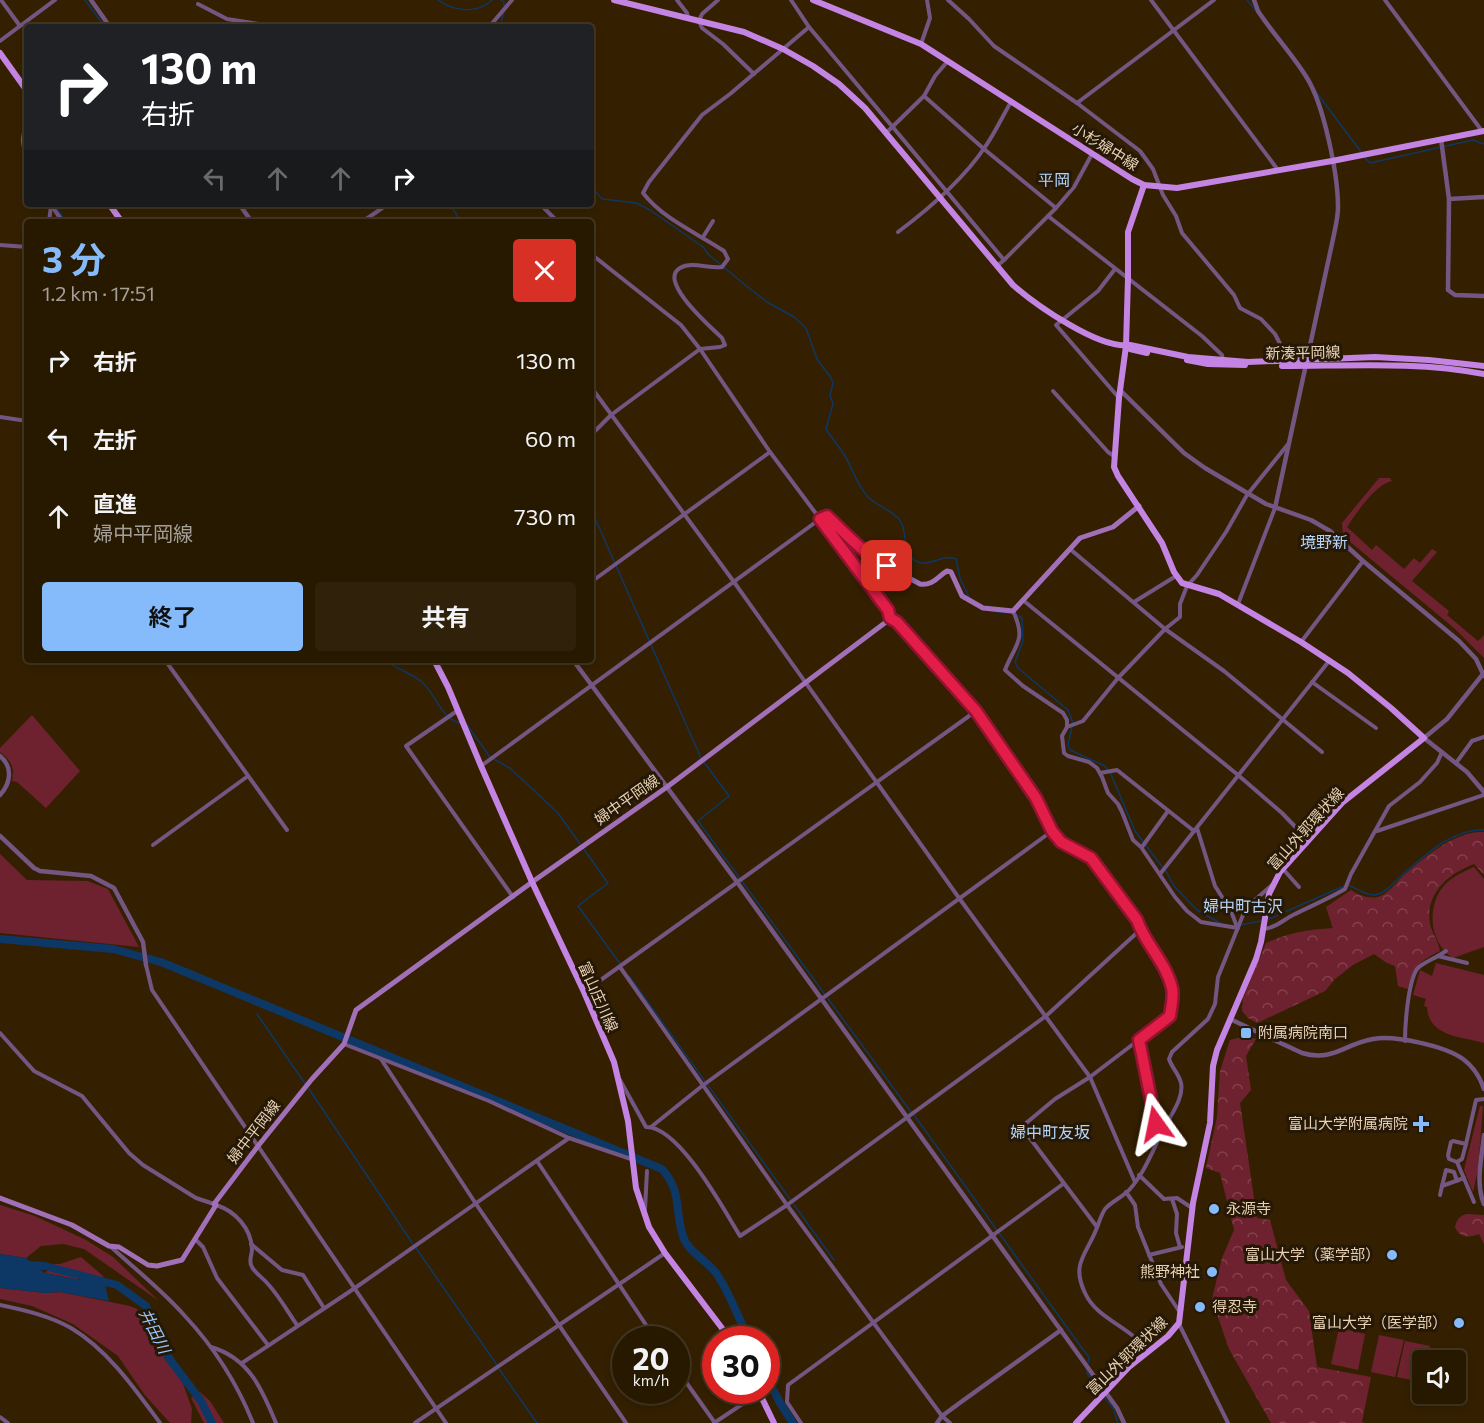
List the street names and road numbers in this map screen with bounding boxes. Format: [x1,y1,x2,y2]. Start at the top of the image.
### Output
street label: 小杉婦中線 [1069,119,1142,174]
street label: 新湊平岡線 [1265,342,1341,362]
street label: 婦中平岡線 [591,770,662,828]
street label: 富山外郭環状線 [1263,783,1347,873]
street label: 富山庄川線 [575,959,622,1035]
street label: 婦中平岡線 [223,1096,283,1166]
street label: 富山外郭環状線 [1082,1312,1170,1398]

